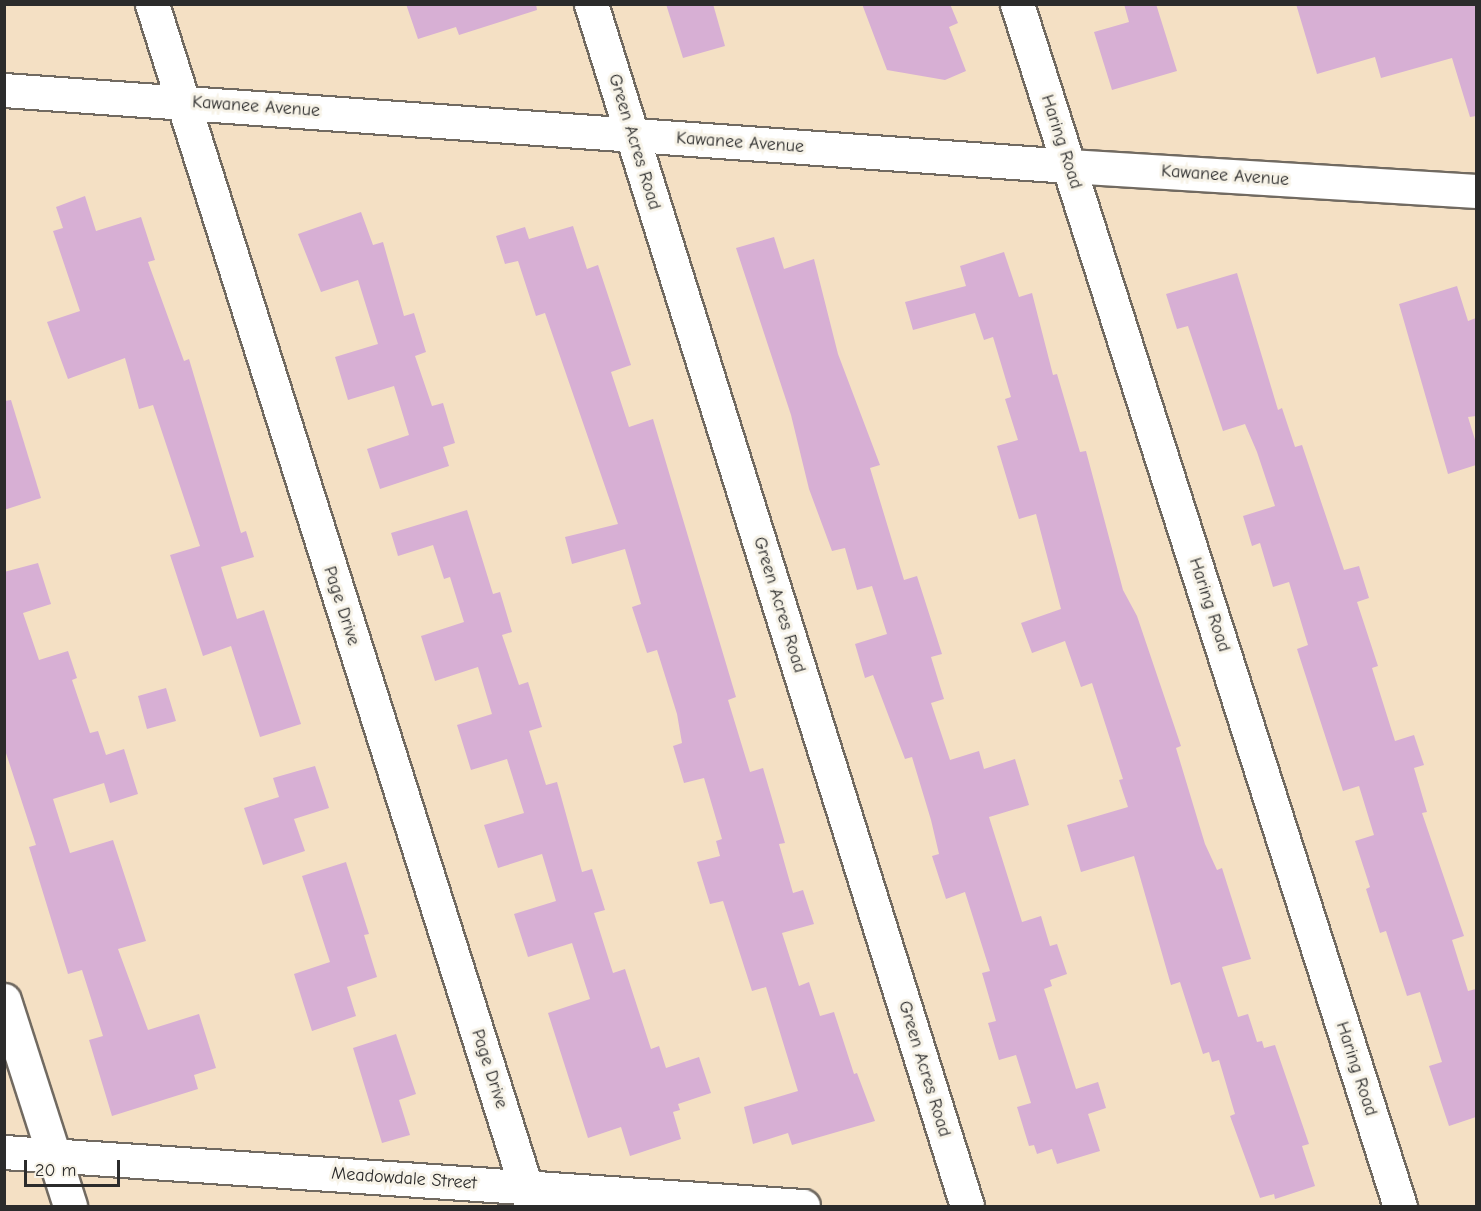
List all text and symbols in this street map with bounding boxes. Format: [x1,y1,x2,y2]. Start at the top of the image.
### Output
street label: Green Acres Road [603,71,665,213]
street label: Kawanee Avenue [191,92,321,122]
street label: Haring Road [1036,92,1086,192]
street label: Kawanee Avenue [675,128,805,158]
street label: Kawanee Avenue [1160,161,1290,191]
street label: Green Acres Road [748,534,810,676]
street label: Haring Road [1184,555,1234,655]
street label: Page Drive [318,564,364,648]
street label: Green Acres Road [893,998,955,1140]
street label: Haring Road [1331,1019,1381,1119]
street label: Page Drive [466,1027,512,1111]
scale bar [27,1148,123,1186]
text: 20 m [35,1160,76,1181]
street label: Meadowdale Street [331,1163,477,1195]

